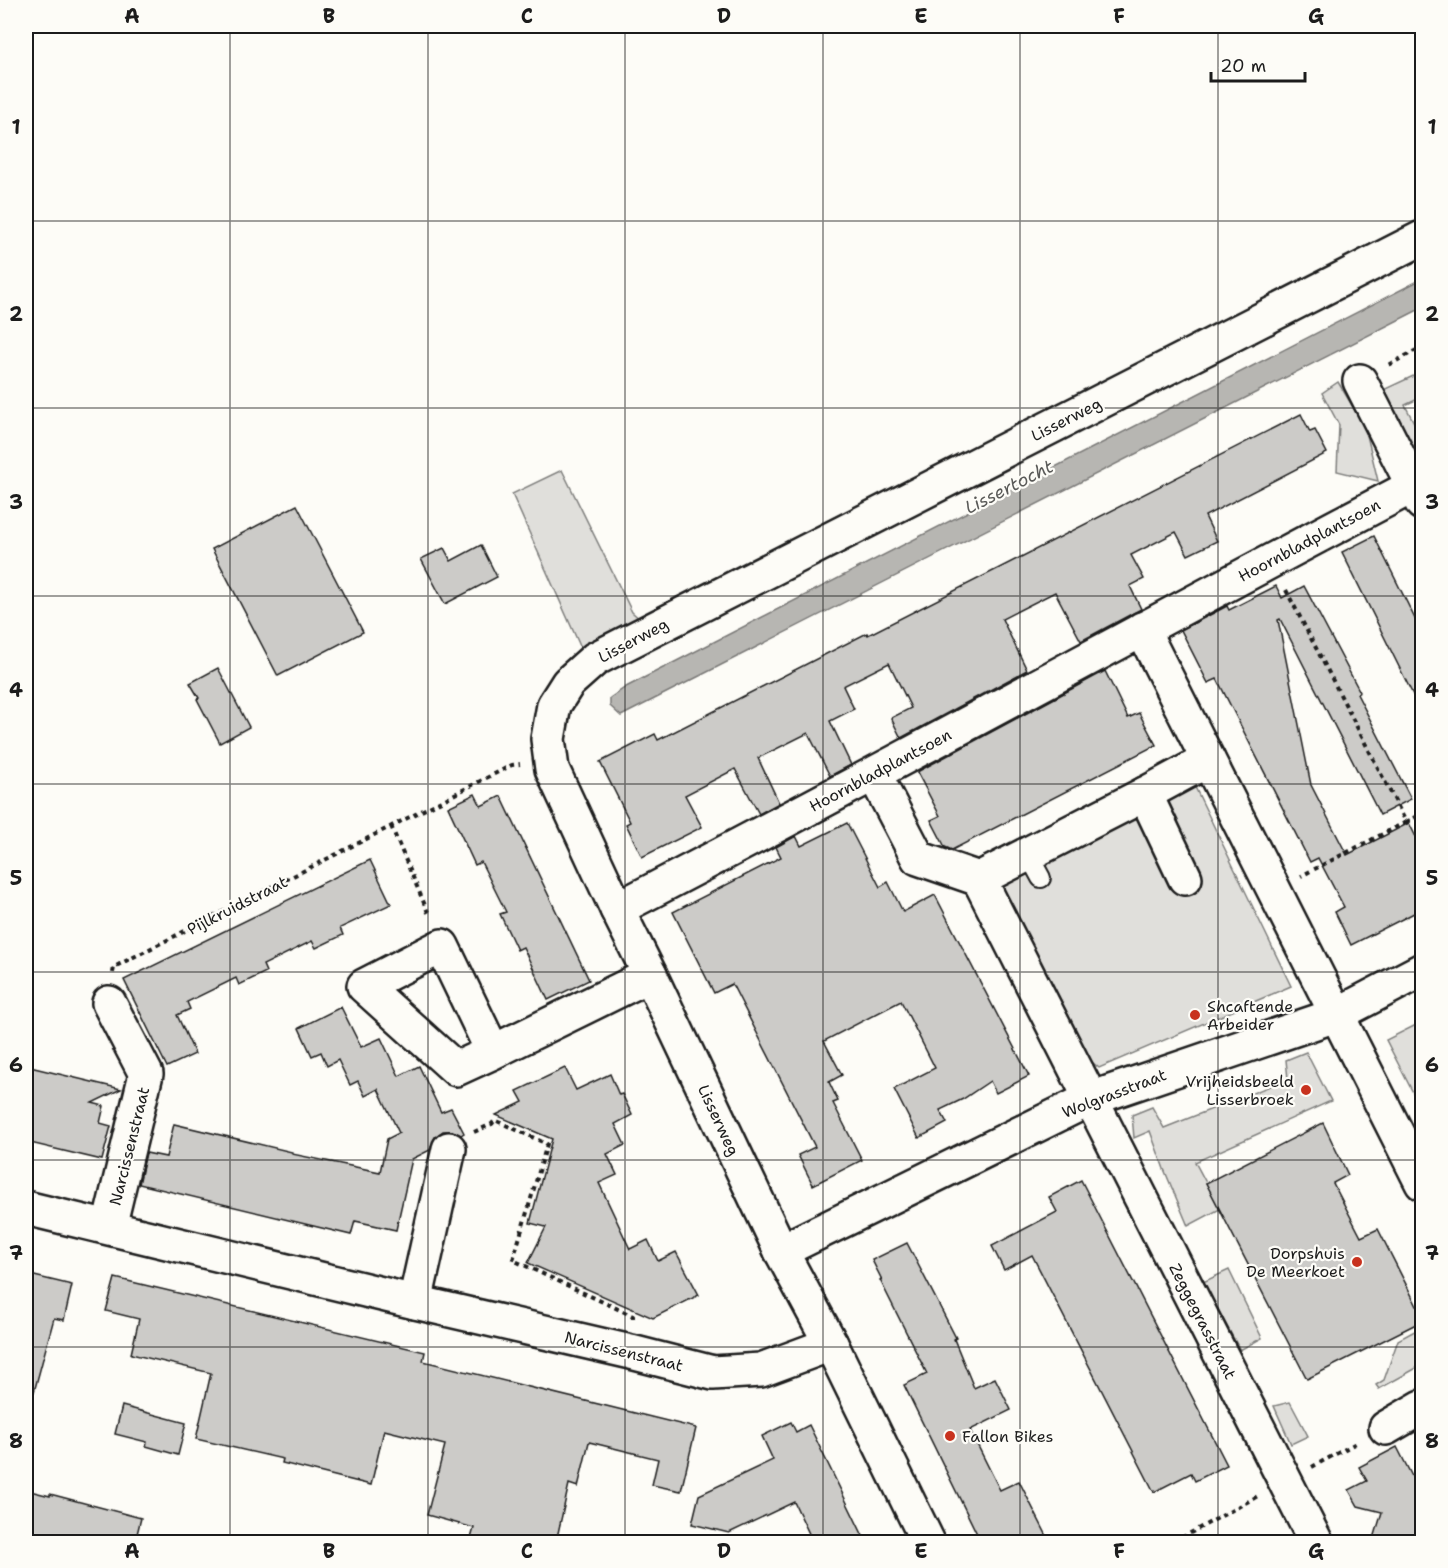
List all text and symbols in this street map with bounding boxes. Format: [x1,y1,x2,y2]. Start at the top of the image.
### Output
text: A [124,3,140,29]
text: B [323,3,335,29]
text: C [521,3,533,29]
text: D [717,3,731,29]
text: E [914,3,928,29]
text: F [1113,3,1125,29]
text: G [1308,3,1324,29]
scale bar [1211,45,1306,83]
text: 20 m [1220,54,1266,78]
text: 1 [11,114,21,140]
text: 1 [1427,114,1437,140]
text: 2 [9,301,23,327]
text: 2 [1425,301,1439,327]
street label: Lisserweg [1027,393,1105,446]
water label: Lissertocht [961,454,1057,520]
text: 3 [9,489,23,515]
text: 3 [1425,489,1439,515]
street label: Hoornbladplantsoen [1235,494,1384,587]
street label: Lisserweg [595,613,672,668]
text: 4 [9,677,23,703]
text: 4 [1425,677,1439,703]
street label: Hoornbladplantsoen [806,724,955,817]
text: 5 [10,865,22,891]
text: 5 [1426,865,1438,891]
street label: Pijlkruidstraat [184,871,291,940]
place label: Shcaftende Arbeider [1207,996,1293,1035]
marker: Shcaftende Arbeider [1188,1008,1202,1022]
text: 6 [9,1052,23,1078]
text: 6 [1425,1052,1439,1078]
street label: Wolgrasstraat [1059,1064,1169,1123]
place label: Vrijheidsbeeld Lisserbroek [1186,1071,1294,1110]
street label: Lisserweg [693,1081,744,1159]
marker: Vrijheidsbeeld Lisserbroek [1299,1083,1313,1097]
street label: Narcissenstraat [105,1085,154,1208]
text: 7 [9,1240,23,1266]
text: 7 [1425,1240,1439,1266]
place label: Dorpshuis De Meerkoet [1246,1243,1345,1282]
marker: Dorpshuis De Meerkoet [1350,1255,1364,1269]
street label: Zeggegrasstraat [1164,1260,1241,1383]
street label: Narcissenstraat [562,1327,685,1376]
place label: Fallon Bikes [962,1426,1054,1447]
text: 8 [9,1428,23,1454]
text: 8 [1425,1428,1439,1454]
marker: Fallon Bikes [943,1429,957,1443]
text: A [124,1538,140,1564]
text: B [323,1538,335,1564]
text: C [521,1538,533,1564]
text: D [717,1538,731,1564]
text: E [914,1538,928,1564]
text: F [1113,1538,1125,1564]
text: G [1308,1538,1324,1564]

